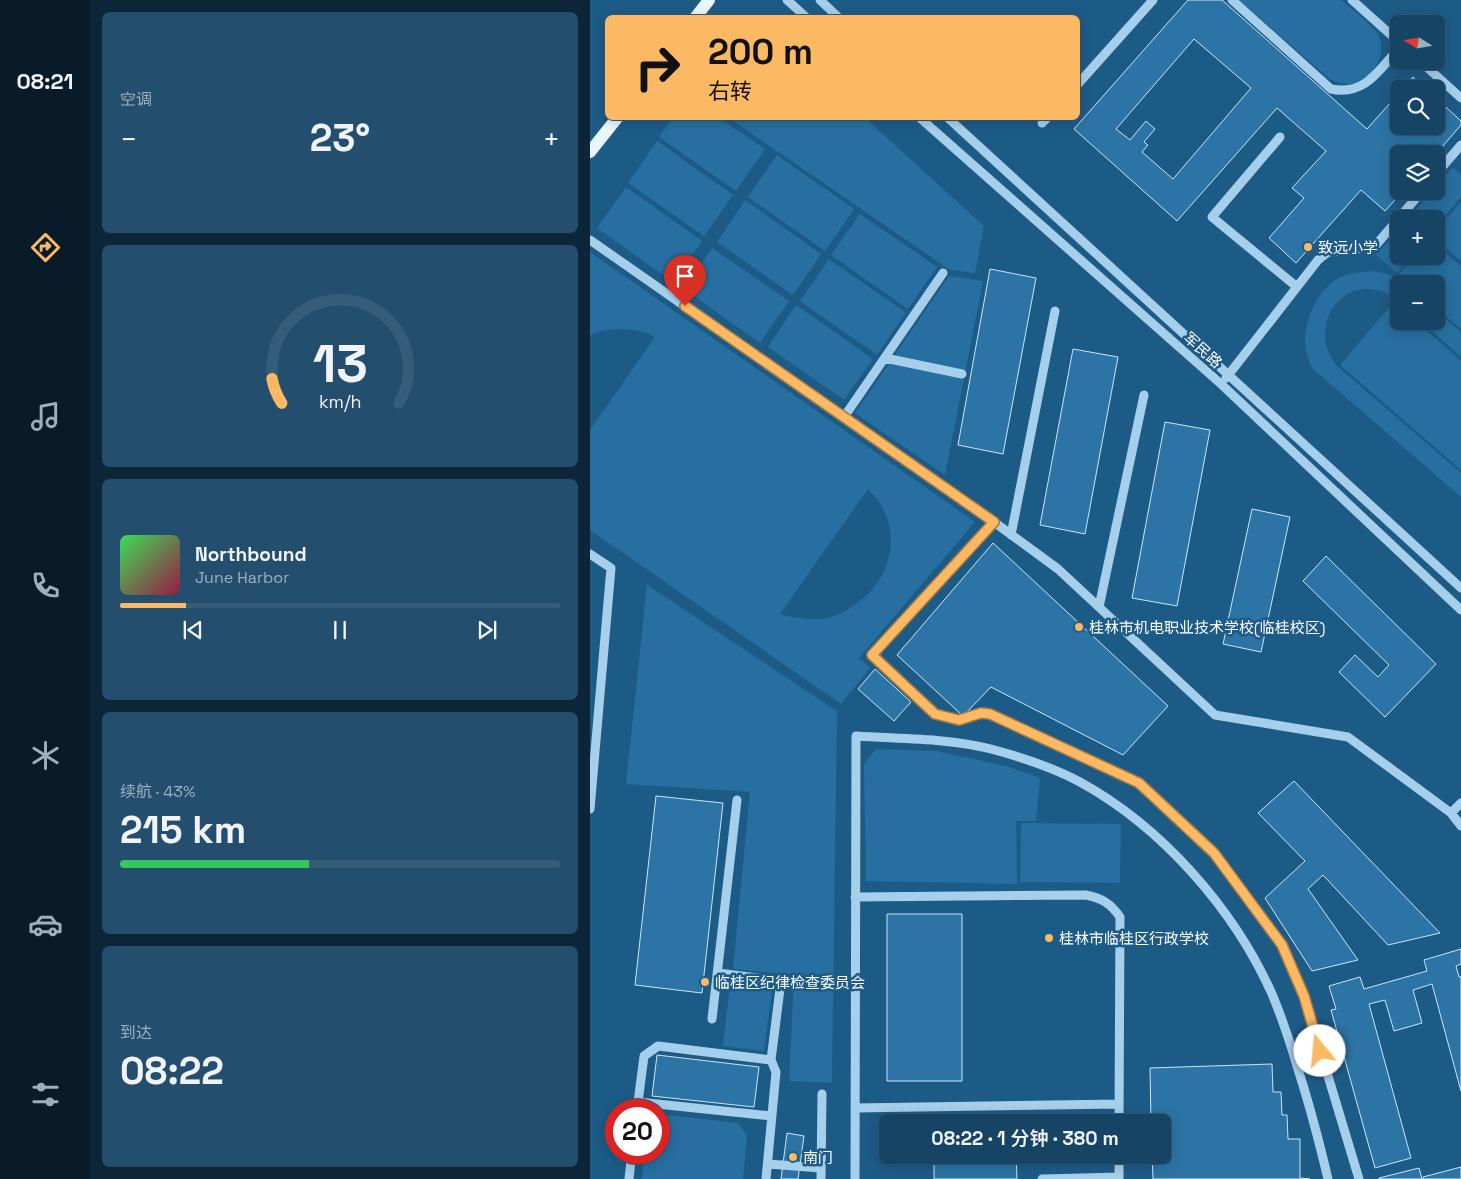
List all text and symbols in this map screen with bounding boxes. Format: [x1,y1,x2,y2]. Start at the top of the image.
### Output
north arrow [1390,15,1445,70]
map controls [1390,15,1445,330]
text: 200 m [708,30,813,74]
icon: right [625,35,690,100]
text: 08:21 [16,67,74,95]
text: 右转 [708,77,752,105]
button: search [1390,80,1445,135]
text: 空调 [120,89,152,110]
text: 23° [310,114,370,162]
text: − [120,121,137,157]
text: + [543,121,560,157]
button: layers [1390,145,1445,200]
button: + [1390,210,1445,265]
icon: directions [28,230,63,265]
place label: 致远小学 [1318,238,1378,257]
marker: 致远小学 [1302,241,1314,253]
pin [664,255,706,306]
icon: arrive [671,262,699,290]
button: − [1390,275,1445,330]
street label: 军民路 [1180,328,1226,372]
text: 13 [312,331,368,397]
text: km/h [319,390,361,413]
icon: music [28,399,63,434]
text: Northbound [195,542,307,567]
text: June Harbor [195,567,289,588]
icon: phone [28,568,63,603]
icon: previous [179,616,207,644]
icon: pause [326,616,354,644]
icon: next [473,616,501,644]
place label: 桂林市机电职业技术学校(临桂校区) [1089,618,1325,638]
marker: 桂林市机电职业技术学校(临桂校区) [1073,621,1085,633]
icon: climate [28,738,63,773]
text: 续航 · 43% [120,781,195,802]
text: 215 km [120,806,246,854]
icon: car [28,907,63,942]
place label: 桂林市临桂区行政学校 [1059,929,1209,948]
marker: 桂林市临桂区行政学校 [1043,932,1055,944]
place label: 临桂区纪律检查委员会 [715,973,865,992]
marker: 临桂区纪律检查委员会 [699,976,711,988]
text: 到达 [120,1022,152,1043]
position arrow [1293,1024,1345,1076]
text: 08:22 [120,1047,224,1095]
icon: filters [28,1077,63,1112]
speed limit sign: 20 [605,1099,670,1164]
text: 08:22 · 1 分钟 · 380 m [931,1126,1119,1151]
place label: 南门 [803,1148,833,1167]
marker: 南门 [787,1151,799,1163]

